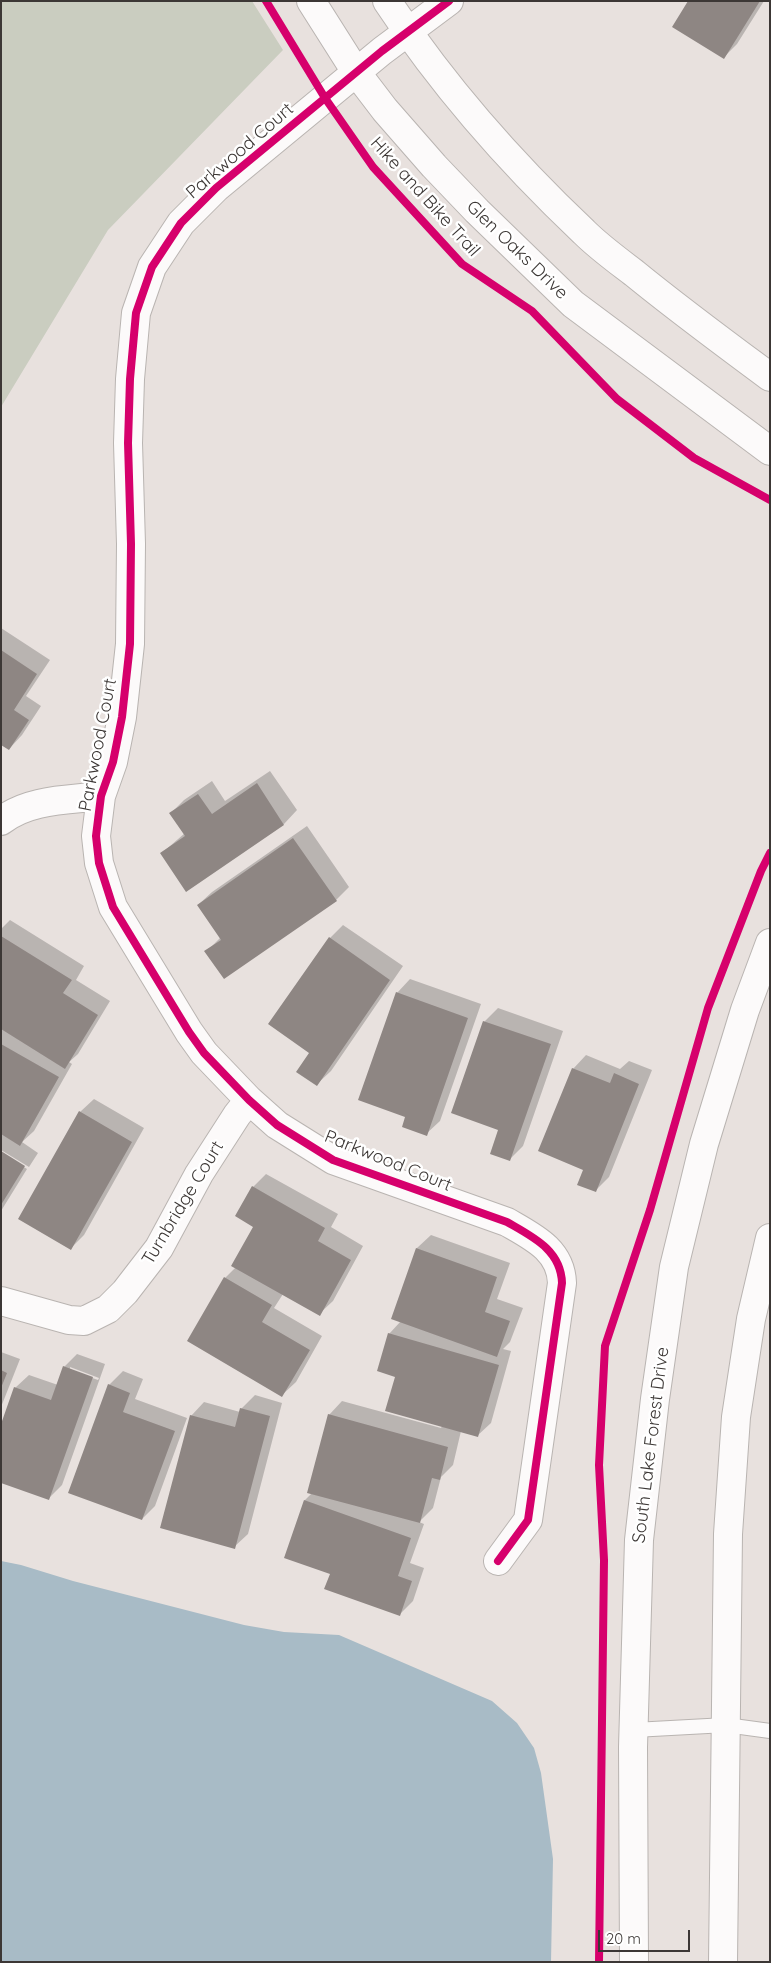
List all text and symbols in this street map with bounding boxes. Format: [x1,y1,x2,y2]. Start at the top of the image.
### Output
street label: Parkwood Court [182,99,298,203]
street label: Hike and Bike Trail [366,133,484,261]
street label: Glen Oaks Drive [462,196,572,304]
street label: Parkwood Court [75,677,121,813]
street label: Parkwood Court [321,1126,455,1196]
street label: Turnbridge Court [137,1137,229,1269]
street label: South Lake Forest Drive [628,1346,674,1544]
scale bar [601,1920,694,1952]
text: 20 m [606,1929,641,1948]

